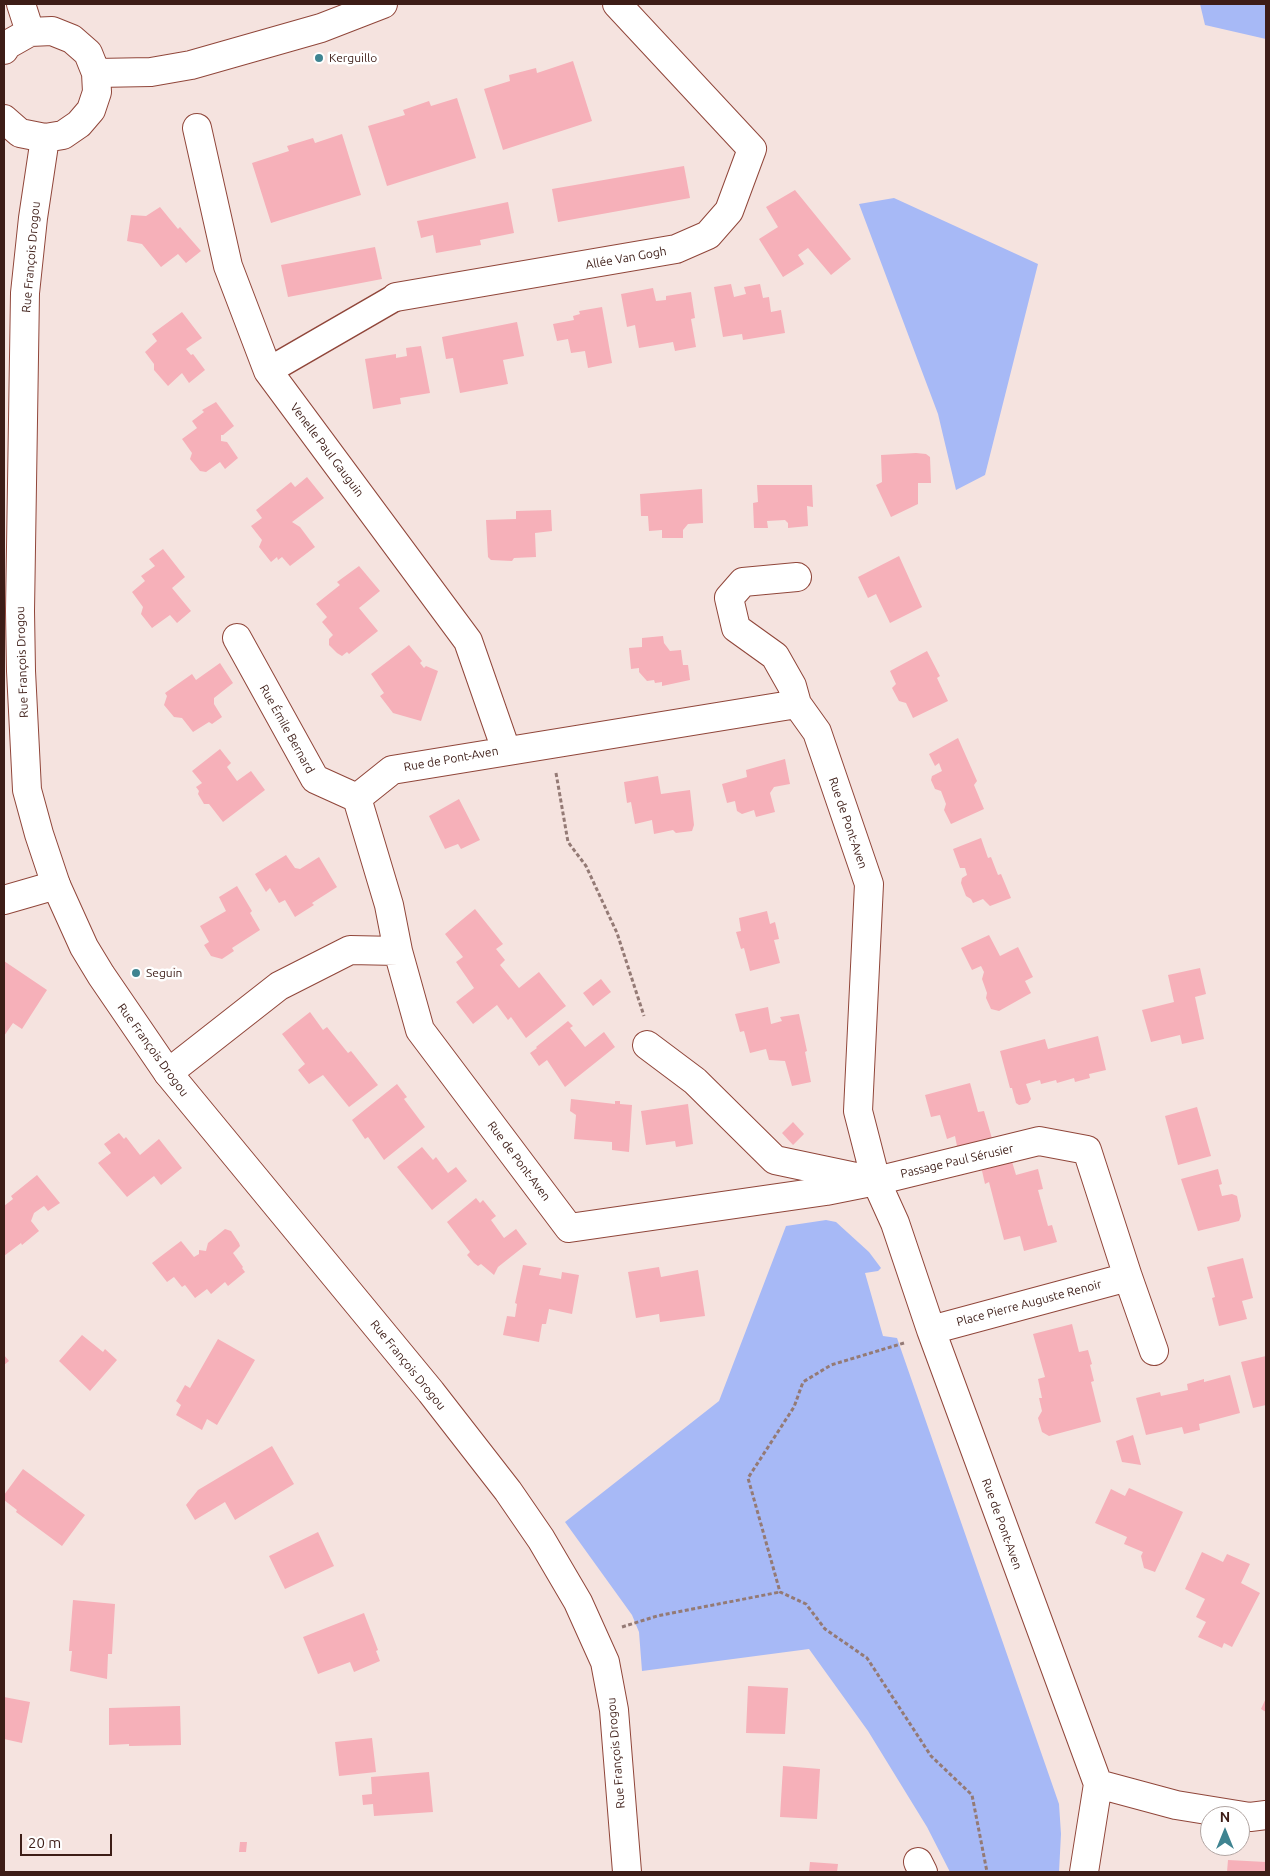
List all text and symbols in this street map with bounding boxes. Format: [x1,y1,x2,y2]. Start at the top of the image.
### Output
place label: Kerguillo [329,51,377,65]
marker: Kerguillo [313,52,325,64]
street label: Rue François Drogou [19,201,43,313]
street label: Allée Van Gogh [584,244,668,272]
street label: Venelle Paul Gauguin [287,400,367,500]
street label: Rue François Drogou [13,606,31,718]
street label: Rue Émile Bernard [257,682,317,776]
street label: Rue de Pont-Aven [403,744,499,774]
street label: Rue de Pont-Aven [826,775,870,871]
place label: Seguin [146,966,182,980]
marker: Seguin [130,967,142,979]
street label: Rue François Drogou [114,1001,192,1099]
street label: Rue de Pont-Aven [484,1118,554,1204]
street label: Passage Paul Sérusier [899,1141,1015,1181]
street label: Place Pierre Auguste Renoir [955,1277,1103,1329]
street label: Rue François Drogou [367,1317,449,1413]
street label: Rue de Pont-Aven [979,1477,1025,1571]
street label: Rue François Drogou [604,1697,628,1809]
north arrow [1200,1806,1250,1856]
text: N [1220,1809,1230,1825]
scale bar [22,1824,115,1856]
text: 20 m [28,1834,61,1851]

